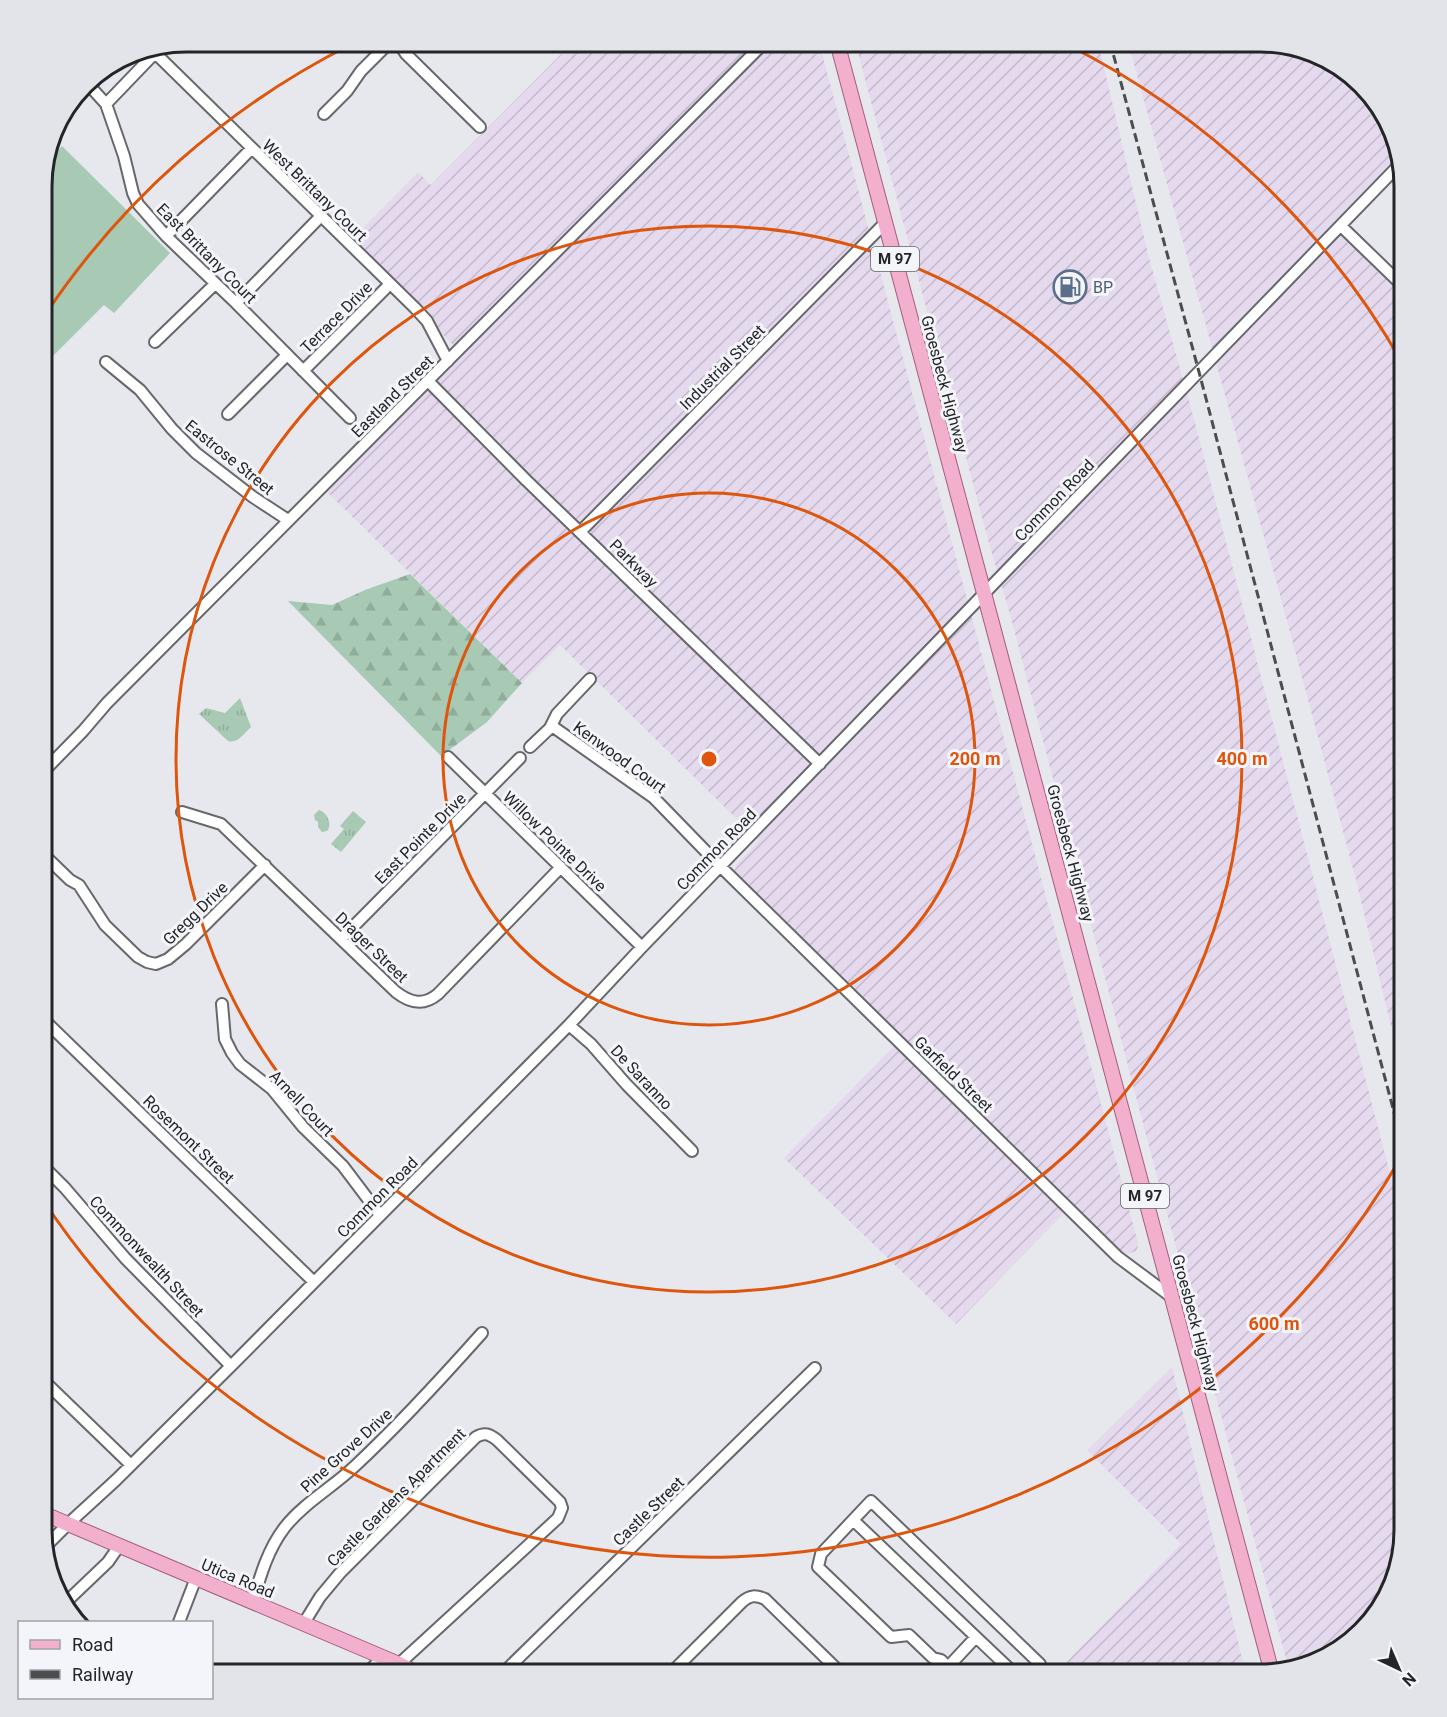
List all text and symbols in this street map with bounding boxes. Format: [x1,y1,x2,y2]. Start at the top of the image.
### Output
street label: West Brittany Court [258,136,371,245]
street label: East Brittany Court [153,199,261,307]
road number: M 97 [871,247,919,271]
fuel station icon: BP [1052,269,1088,305]
street label: Terrace Drive [297,278,376,357]
place label: BP [1093,278,1113,297]
street label: Groesbeck Highway [917,313,972,455]
street label: Industrial Street [676,321,769,414]
street label: Eastland Street [347,351,437,441]
street label: Eastrose Street [182,416,278,499]
street label: Common Road [1011,456,1098,545]
street label: Parkway [606,535,662,592]
street label: Kenwood Court [570,717,670,797]
text: 200 m [949,748,1001,769]
text: 400 m [1216,748,1268,769]
centre of rings [699,749,719,769]
street label: Groesbeck Highway [1043,782,1098,924]
street label: Willow Pointe Drive [499,787,610,896]
street label: East Pointe Drive [371,789,470,888]
street label: Common Road [673,805,760,894]
street label: Gregg Drive [159,878,232,949]
street label: Drager Street [331,908,412,987]
street label: Garfield Street [911,1032,997,1116]
street label: De Saranno [607,1041,676,1114]
street label: Arnell Court [266,1066,338,1140]
street label: Rosemont Street [139,1091,238,1188]
street label: Common Road [333,1153,422,1242]
road number: M 97 [1121,1184,1169,1208]
street label: Commonwealth Street [86,1192,208,1321]
street label: Groesbeck Highway [1168,1252,1223,1394]
text: 600 m [1248,1313,1300,1334]
street label: Pine Grove Drive [297,1404,396,1496]
street label: Castle Gardens Apartment [323,1424,470,1571]
street label: Castle Street [609,1473,688,1550]
street label: Utica Road [199,1555,277,1602]
legend [18,1621,213,1699]
text: Road [72,1634,113,1655]
north arrow [1369,1639,1429,1699]
text: Railway [72,1664,134,1685]
text: N [1398,1669,1420,1690]

